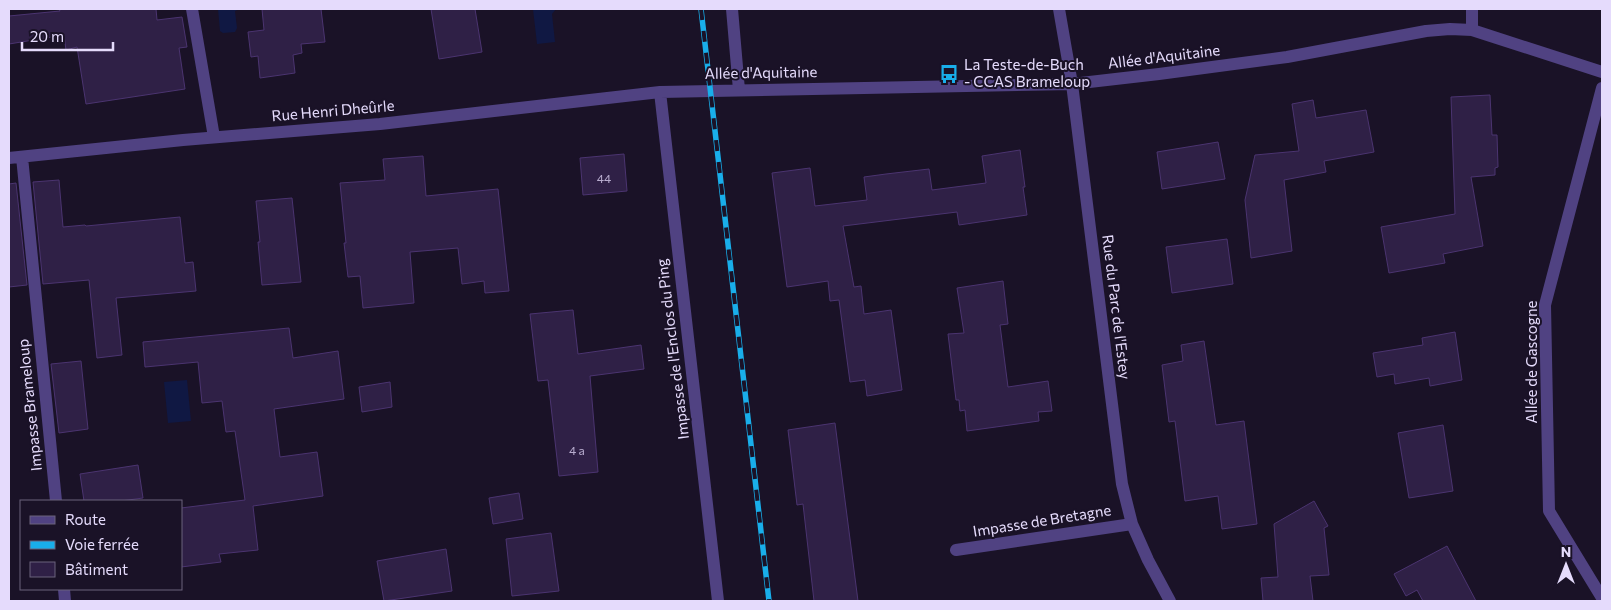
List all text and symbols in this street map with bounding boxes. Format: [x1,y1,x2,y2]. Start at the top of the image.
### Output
scale bar [22,20,114,52]
text: 20 m [30,27,64,45]
street label: Allée d'Aquitaine [1107,40,1221,72]
place label: La Teste-de-Buch - CCAS Brameloup [964,55,1090,90]
street label: Allée d'Aquitaine [704,62,818,82]
bus stop icon: La Teste-de-Buch - CCAS Brameloup [938,63,960,85]
street label: Rue Henri Dheûrle [271,96,395,124]
house number: 44 [597,171,611,185]
street label: Rue du Parc de l'Estey [1099,233,1135,381]
street label: Impasse de l'Enclos du Ping [652,258,692,440]
street label: Allée de Gascogne [1522,301,1540,423]
street label: Impasse Brameloup [13,338,45,472]
house number: 4 a [569,443,585,457]
legend [20,500,182,590]
street label: Impasse de Bretagne [971,500,1112,540]
text: Route [65,510,106,528]
text: Voie ferrée [65,535,139,553]
north arrow [1541,540,1591,590]
text: N [1561,543,1571,560]
text: Bâtiment [65,560,128,578]

